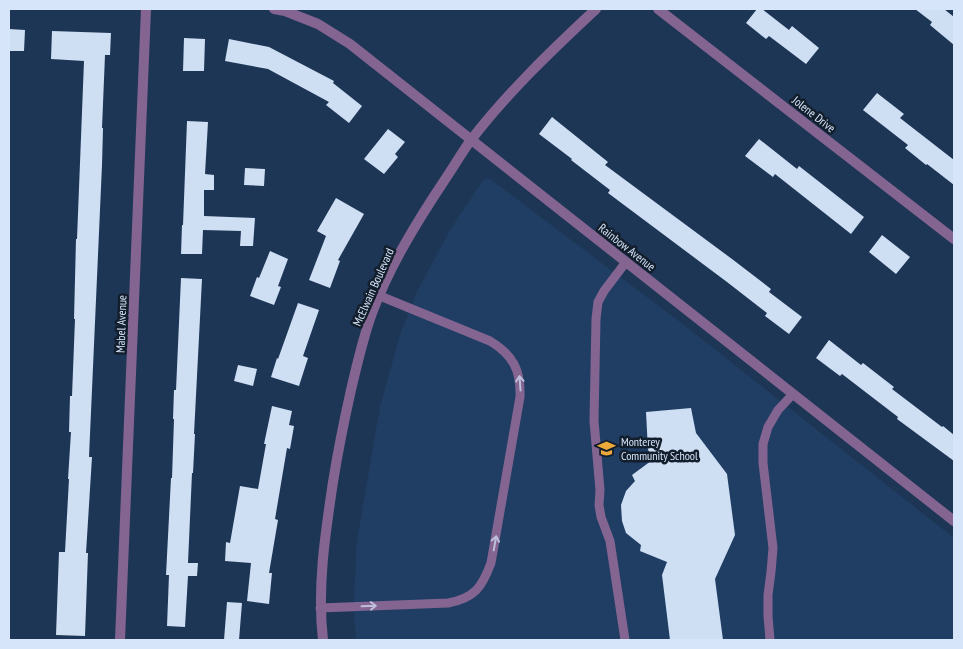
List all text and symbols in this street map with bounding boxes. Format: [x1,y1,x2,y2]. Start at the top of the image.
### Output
street label: Jolene Drive [789,92,839,135]
street label: Rainbow Avenue [596,220,658,274]
street label: McElwain Boulevard [349,246,397,328]
street label: Mabel Avenue [112,295,130,353]
one-way arrow [515,375,524,391]
place label: Monterey Community School [621,434,698,463]
school or university icon: Monterey Community School [597,438,617,458]
one-way arrow [490,535,500,551]
one-way arrow [361,601,377,610]

